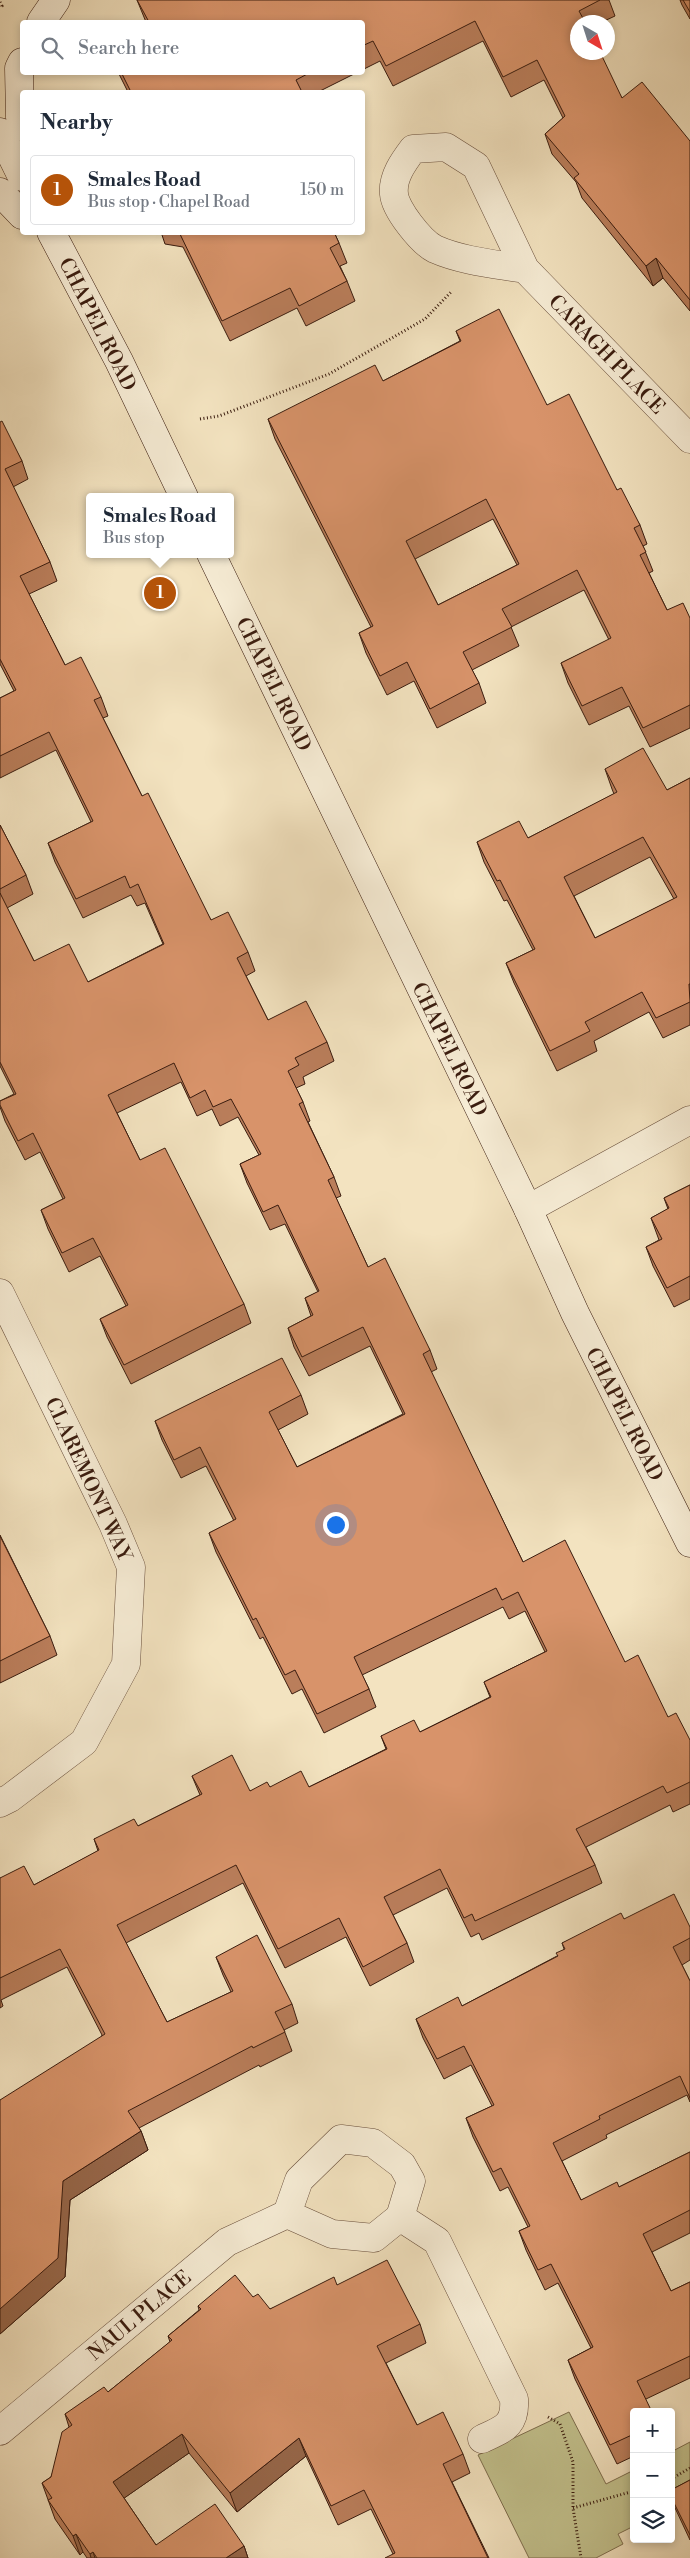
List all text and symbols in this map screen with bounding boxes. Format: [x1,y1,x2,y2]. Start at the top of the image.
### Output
north arrow [570,15,615,60]
search box [20,20,365,75]
icon: search [38,34,66,62]
text: Search here [78,36,179,60]
text: Nearby [40,110,113,136]
text: Smales Road [88,168,201,192]
text: 1 [53,180,61,200]
text: 150 m [300,180,344,200]
text: Bus stop · Chapel Road [88,192,250,212]
street label: CHAPEL ROAD [52,254,141,395]
street label: CARAGH PLACE [542,290,669,420]
popup [86,493,234,558]
text: Smales Road [103,504,217,528]
text: Bus stop [103,528,165,548]
pin: 1 [144,574,176,612]
street label: CHAPEL ROAD [229,614,316,756]
street label: CHAPEL ROAD [405,979,492,1121]
street label: CHAPEL ROAD [579,1344,668,1485]
street label: CLAREMONT WAY [39,1394,137,1566]
your location [323,1512,349,1538]
street label: NAUL PLACE [83,2266,197,2367]
map controls [630,2408,675,2543]
button: + [630,2408,675,2453]
button: − [630,2453,675,2498]
button: layers [630,2498,675,2543]

